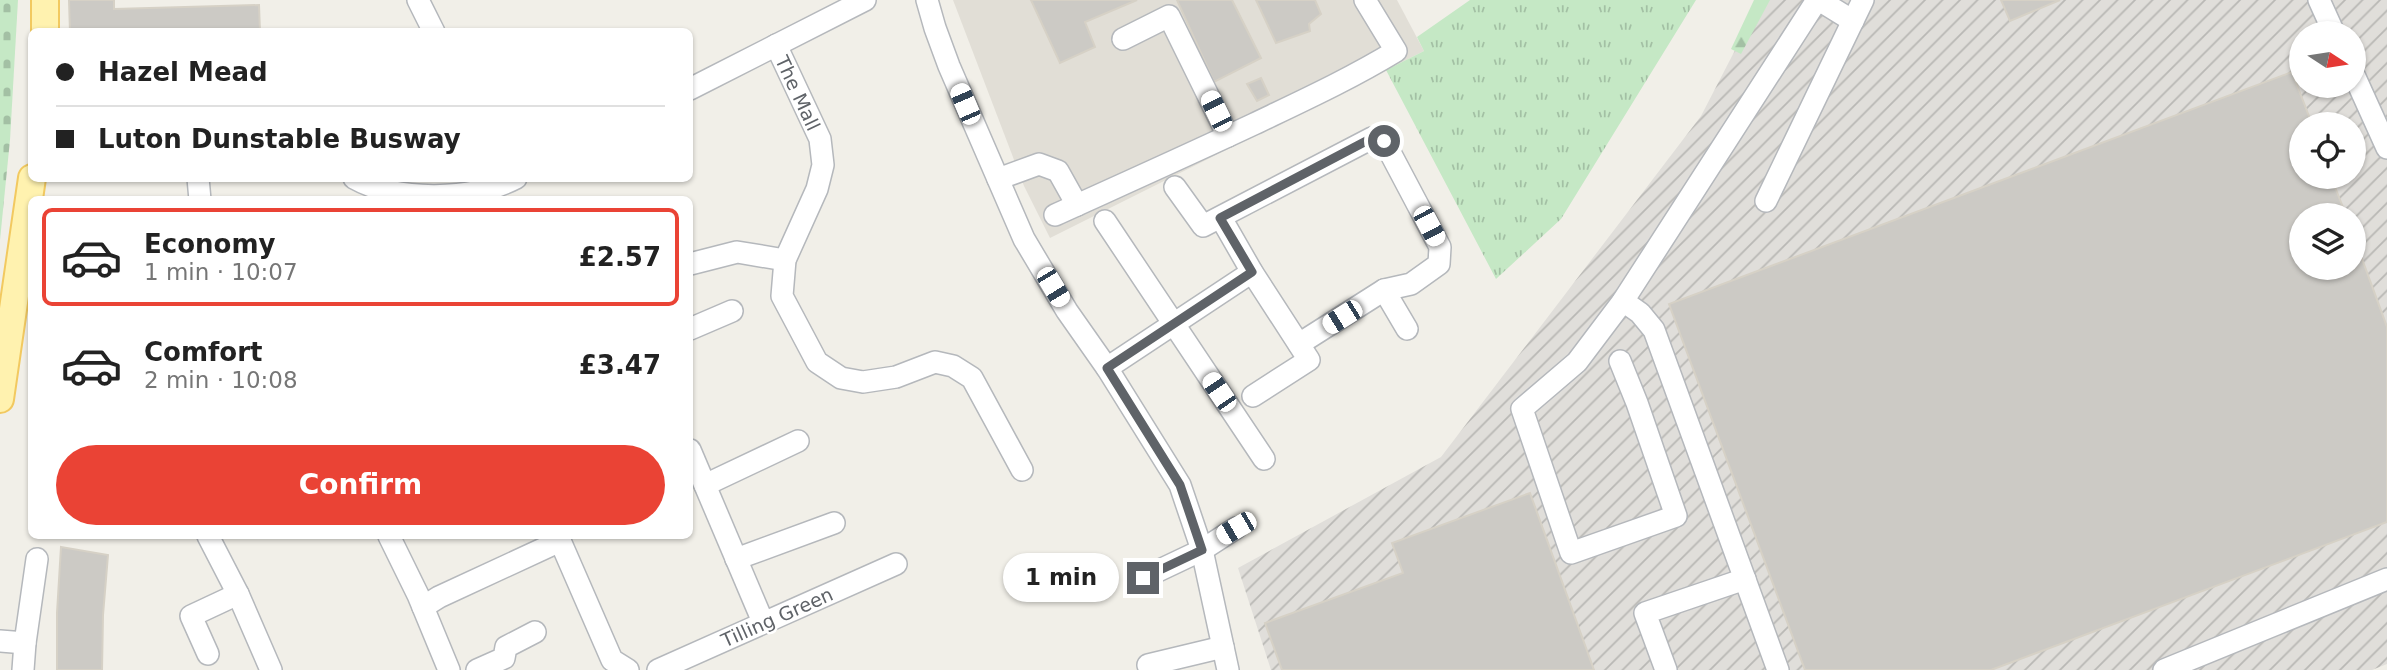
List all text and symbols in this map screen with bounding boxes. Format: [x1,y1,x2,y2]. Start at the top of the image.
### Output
north arrow [2289,21,2366,98]
map controls [2289,21,2366,280]
street label: The Mall [771,51,825,134]
text: Hazel Mead [98,57,268,87]
car [948,81,983,127]
car [1198,88,1235,134]
button: locate [2289,112,2366,189]
text: Luton Dunstable Busway [98,124,461,154]
route start [1368,125,1400,157]
car [1410,203,1449,249]
button: layers [2289,203,2366,280]
icon: car [60,226,123,289]
text: Economy [144,229,275,259]
text: £2.57 [579,242,661,272]
text: 1 min · 10:07 [144,259,298,285]
car [1034,264,1073,310]
car [1319,297,1366,337]
icon: car [60,334,123,397]
text: Comfort [144,337,262,367]
text: £3.47 [579,350,661,380]
text: 2 min · 10:08 [144,367,298,393]
car [1199,369,1240,415]
button: Confirm [56,445,665,525]
car [1213,508,1260,548]
callout: 1 min [1003,554,1118,602]
route end [1127,562,1159,594]
text: 1 min [1025,564,1097,590]
street label: Tilling Green [717,583,836,652]

